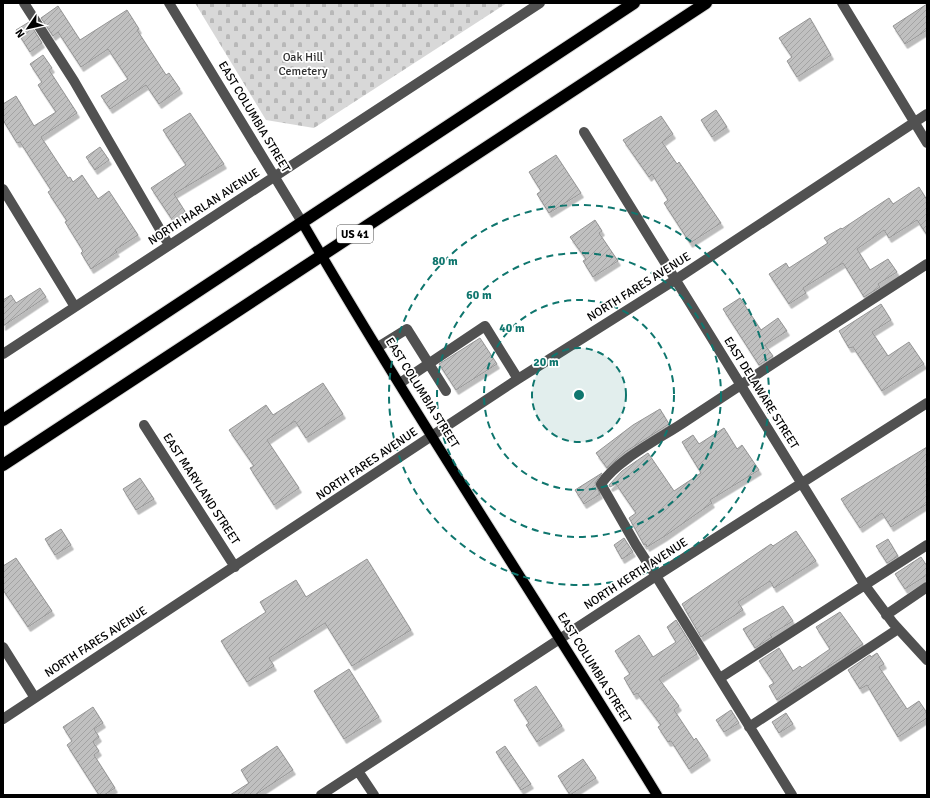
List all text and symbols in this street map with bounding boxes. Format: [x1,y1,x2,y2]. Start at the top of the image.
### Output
north arrow [8,8,48,48]
text: N [13,27,28,40]
park label: Oak Hill Cemetery [278,50,328,79]
street label: EAST COLUMBIA STREET [215,59,293,176]
street label: NORTH HARLAN AVENUE [145,165,263,249]
road number: US 41 [337,225,373,243]
street label: NORTH FARES AVENUE [584,249,694,325]
text: 80 m [432,254,458,269]
text: 60 m [466,288,492,303]
text: 40 m [499,321,525,336]
street label: EAST DELAWARE STREET [720,334,802,452]
street label: EAST COLUMBIA STREET [382,335,462,451]
text: 20 m [533,355,559,370]
centre of rings [572,388,586,402]
street label: NORTH FARES AVENUE [313,424,421,504]
street label: EAST MARYLAND STREET [159,430,243,548]
street label: NORTH KERTH AVENUE [581,535,691,613]
street label: NORTH FARES AVENUE [42,603,150,681]
street label: EAST COLUMBIA STREET [554,610,634,726]

